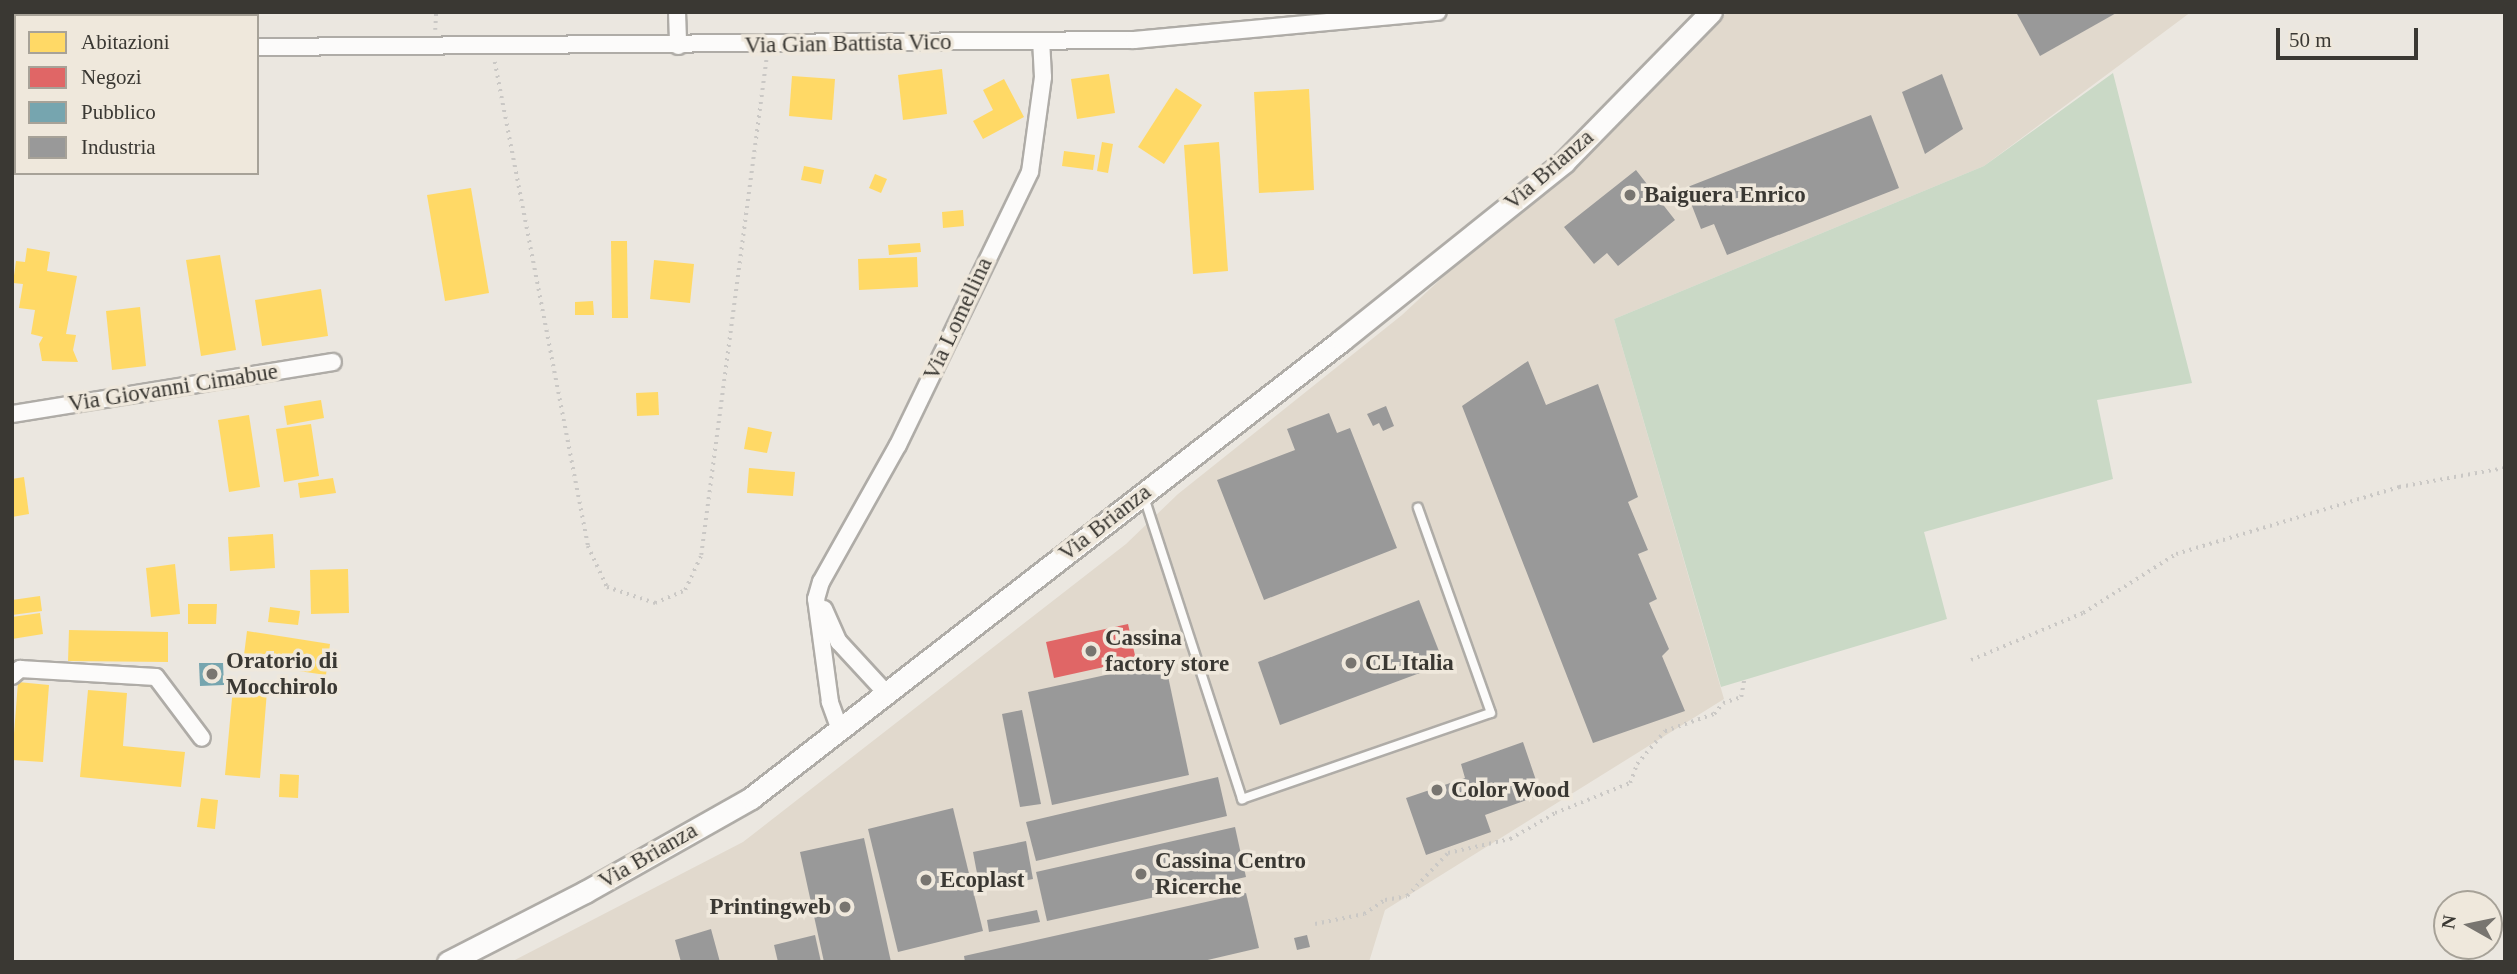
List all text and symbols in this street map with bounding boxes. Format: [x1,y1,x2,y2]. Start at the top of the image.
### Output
legend [14,14,259,175]
scale bar [2279,14,2421,58]
street label: Via Gian Battista Vico [744,28,952,60]
text: 50 m [2289,28,2332,52]
text: Abitazioni [81,30,170,54]
text: Negozi [81,65,142,89]
text: Pubblico [81,100,156,124]
street label: Via Brianza [1499,124,1599,216]
text: Industria [81,135,156,159]
place label: Baiguera Enrico [1644,181,1806,209]
marker: Baiguera Enrico [1622,187,1638,203]
street label: Via Lomellina [918,253,998,385]
street label: Via Giovanni Cimabue [66,358,280,418]
street label: Via Brianza [1054,479,1156,567]
place label: Cassina factory store [1105,624,1229,678]
marker: Cassina factory store [1083,643,1099,659]
place label: Oratorio di Mocchirolo [226,647,338,701]
place label: CL Italia [1365,649,1455,677]
marker: CL Italia [1343,655,1359,671]
marker: Oratorio di Mocchirolo [204,666,220,682]
place label: Color Wood [1451,776,1570,804]
marker: Color Wood [1429,782,1445,798]
street label: Via Brianza [594,817,702,895]
place label: Cassina Centro Ricerche [1155,847,1306,901]
place label: Ecoplast [940,866,1024,894]
marker: Cassina Centro Ricerche [1133,866,1149,882]
marker: Ecoplast [918,872,934,888]
north arrow [2433,890,2503,960]
place label: Printingweb [710,893,831,921]
marker: Printingweb [837,899,853,915]
text: N [2437,914,2460,930]

